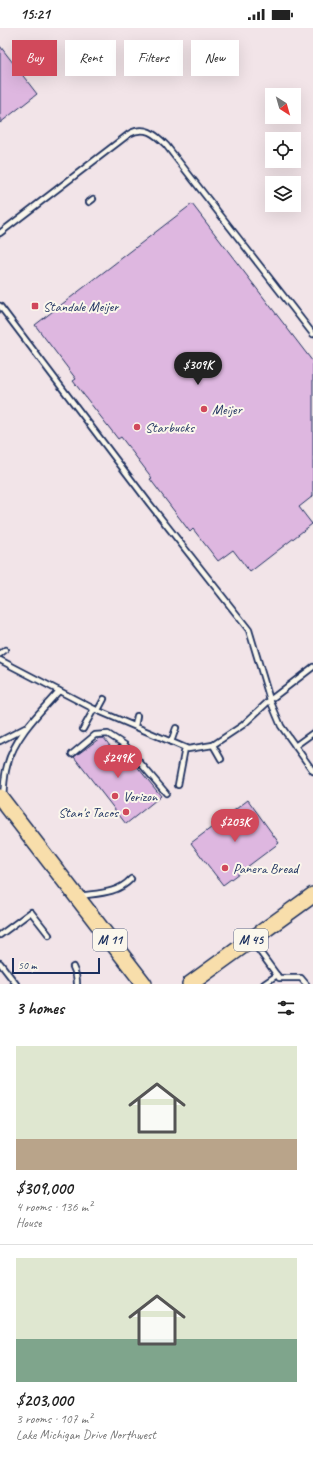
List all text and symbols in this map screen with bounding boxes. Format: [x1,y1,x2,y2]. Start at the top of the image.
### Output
text: 15:21 [20,5,50,24]
chip: Buy [12,40,57,76]
chip: Rent [65,40,116,76]
chip: Filters [124,40,183,76]
chip: New [191,40,239,76]
north arrow [265,88,301,124]
map controls [265,88,301,212]
button: locate [265,132,301,168]
button: layers [265,176,301,212]
place label: Standale Meijer [43,298,119,315]
marker: Standale Meijer [30,301,40,311]
pin: $309K [170,352,226,386]
text: $309K [183,357,213,373]
place label: Meijer [212,401,243,418]
marker: Meijer [199,404,209,414]
place label: Starbucks [145,419,195,436]
marker: Starbucks [132,422,142,432]
pin: $249K [90,745,146,779]
text: $249K [103,750,133,766]
place label: Verizon [123,788,158,805]
marker: Verizon [110,791,120,801]
place label: Stan's Tacos [58,804,119,821]
marker: Stan's Tacos [121,807,131,817]
pin: $203K [207,809,263,843]
text: $203K [220,814,250,830]
place label: Panera Bread [233,860,301,877]
marker: Panera Bread [220,863,230,873]
road number: M 11 [93,929,127,951]
road number: M 45 [234,929,268,951]
scale bar [12,956,100,975]
text: 50 m [18,958,37,972]
icon: filters [275,997,297,1019]
text: 3 homes [16,998,64,1019]
icon: home [121,1072,193,1144]
text: $309,000 [16,1178,73,1199]
text: 4 rooms · 136 m² [16,1199,92,1215]
text: House [16,1215,41,1231]
icon: home [121,1284,193,1356]
text: $203,000 [16,1390,73,1411]
text: 3 rooms · 107 m² [16,1411,92,1427]
text: Lake Michigan Drive Northwest [16,1427,156,1443]

